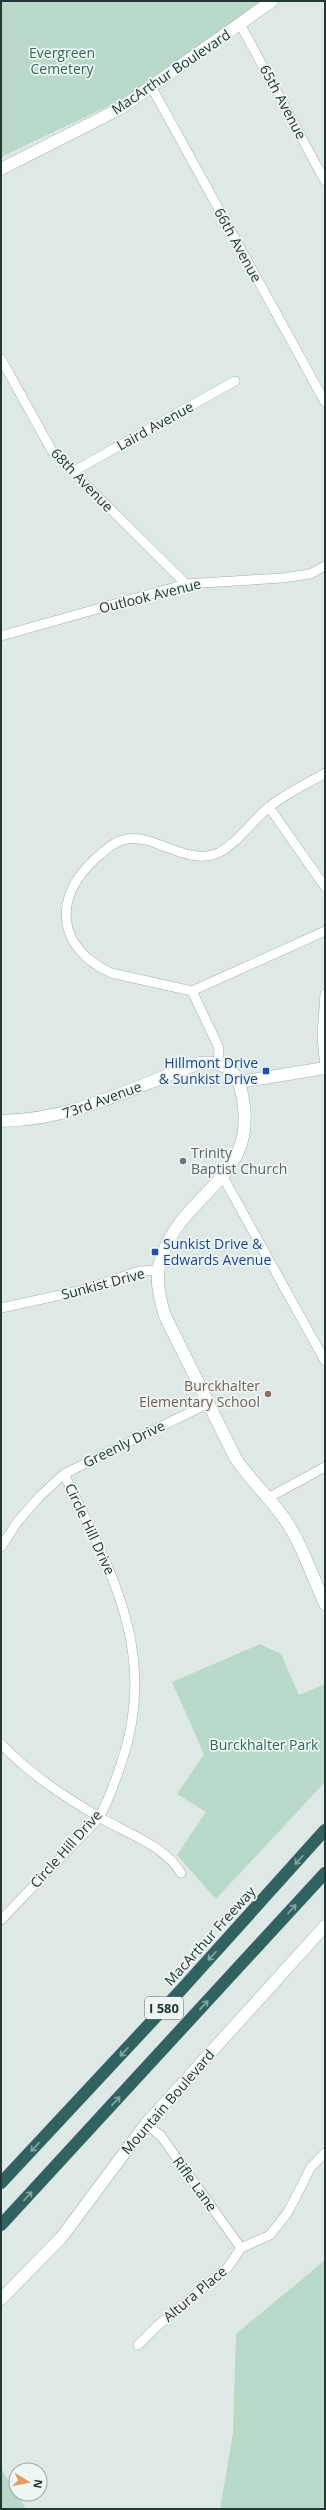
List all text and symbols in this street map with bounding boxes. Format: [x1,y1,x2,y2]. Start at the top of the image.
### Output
street label: MacArthur Boulevard [108,25,234,119]
park label: Evergreen Cemetery [29,43,95,78]
street label: 65th Avenue [256,61,311,143]
street label: 66th Avenue [210,204,267,285]
street label: Laird Avenue [113,397,197,455]
street label: 68th Avenue [47,444,118,516]
street label: Outlook Avenue [97,574,203,617]
place label: Hillmont Drive & Sunkist Drive [159,1053,258,1088]
marker: Hillmont Drive & Sunkist Drive [261,1066,271,1076]
street label: 73rd Avenue [60,1076,144,1123]
place label: Trinity Baptist Church [191,1143,287,1178]
marker: Trinity Baptist Church [178,1156,188,1166]
place label: Sunkist Drive & Edwards Avenue [163,1234,271,1269]
marker: Sunkist Drive & Edwards Avenue [150,1247,160,1257]
street label: Sunkist Drive [59,1263,147,1304]
place label: Burckhalter Elementary School [139,1376,260,1411]
marker: Burckhalter Elementary School [263,1389,273,1399]
street label: Greenly Drive [80,1416,168,1472]
street label: Circle Hill Drive [61,1480,120,1578]
park label: Burckhalter Park [210,1735,319,1754]
street label: Circle Hill Drive [26,1806,106,1892]
one-way arrow [295,1854,304,1865]
street label: MacArthur Freeway [160,1881,260,1989]
one-way arrow [287,1905,296,1915]
one-way arrow [207,1951,217,1961]
road number: I 580 [145,1997,183,2019]
one-way arrow [200,2000,209,2010]
street label: Mountain Boulevard [117,2045,218,2158]
one-way arrow [119,2046,128,2057]
one-way arrow [111,2096,121,2106]
one-way arrow [30,2142,40,2152]
street label: Rifle Lane [169,2152,222,2215]
one-way arrow [23,2191,32,2201]
street label: Altura Place [159,2261,231,2326]
north arrow [8,2462,48,2502]
text: N [30,2478,47,2490]

